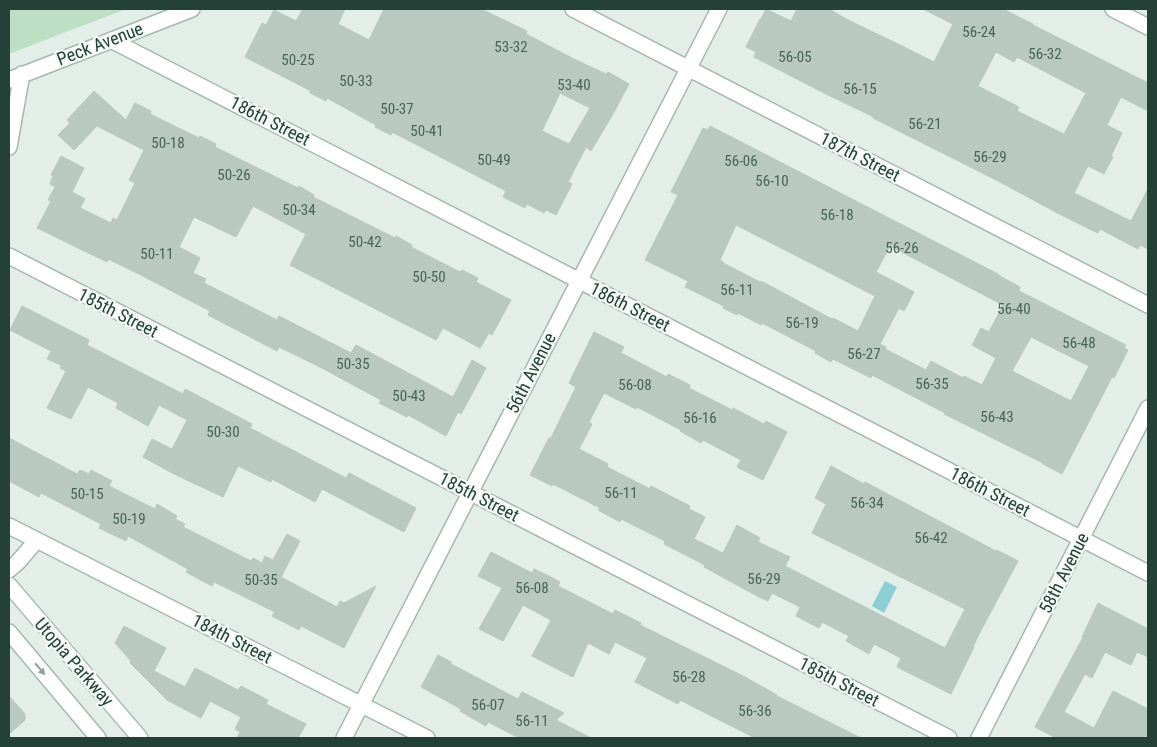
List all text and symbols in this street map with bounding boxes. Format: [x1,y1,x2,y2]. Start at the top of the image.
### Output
street label: Peck Avenue [54,17,146,70]
house number: 56-24 [962,23,996,41]
house number: 53-32 [494,38,528,56]
house number: 56-32 [1028,45,1062,63]
house number: 56-05 [778,48,812,66]
house number: 50-25 [281,51,315,69]
house number: 50-33 [339,72,373,90]
house number: 53-40 [557,76,591,94]
house number: 56-15 [843,80,877,98]
street label: 186th Street [227,91,314,150]
house number: 50-37 [380,100,414,118]
house number: 56-21 [908,115,942,133]
house number: 50-41 [410,122,444,140]
street label: 187th Street [817,127,904,186]
house number: 50-18 [151,134,185,152]
house number: 56-29 [973,148,1007,166]
house number: 50-49 [477,151,511,169]
house number: 56-06 [724,152,758,170]
house number: 50-26 [217,166,251,184]
house number: 56-10 [755,172,789,190]
house number: 50-34 [282,201,316,219]
house number: 56-18 [820,206,854,224]
house number: 50-42 [348,233,382,251]
house number: 56-26 [885,239,919,257]
house number: 50-11 [140,245,174,263]
house number: 50-50 [412,268,446,286]
street label: 186th Street [587,277,674,336]
house number: 56-11 [720,281,754,299]
street label: 185th Street [75,283,162,342]
house number: 56-40 [997,300,1031,318]
house number: 56-19 [785,314,819,332]
street label: 56th Avenue [501,329,560,417]
house number: 56-48 [1062,334,1096,352]
house number: 56-27 [847,345,881,363]
house number: 50-35 [336,355,370,373]
house number: 56-35 [915,375,949,393]
house number: 56-08 [618,376,652,394]
house number: 50-43 [392,387,426,405]
house number: 56-43 [980,408,1014,426]
house number: 56-16 [683,409,717,427]
house number: 50-30 [206,423,240,441]
street label: 186th Street [947,462,1034,521]
street label: 185th Street [436,467,523,526]
house number: 56-11 [604,484,638,502]
house number: 50-15 [70,485,104,503]
house number: 56-34 [850,494,884,512]
house number: 50-19 [112,510,146,528]
house number: 56-42 [914,529,948,547]
street label: 58th Avenue [1034,529,1093,617]
house number: 56-29 [747,570,781,588]
house number: 50-35 [244,571,278,589]
house number: 56-08 [515,579,549,597]
street label: 184th Street [189,609,276,668]
street label: Utopia Parkway [30,613,119,710]
street label: 185th Street [796,652,883,711]
one-way arrow [34,663,45,675]
house number: 56-28 [672,668,706,686]
house number: 56-07 [471,696,505,714]
house number: 56-36 [738,702,772,720]
house number: 56-11 [515,712,549,730]

